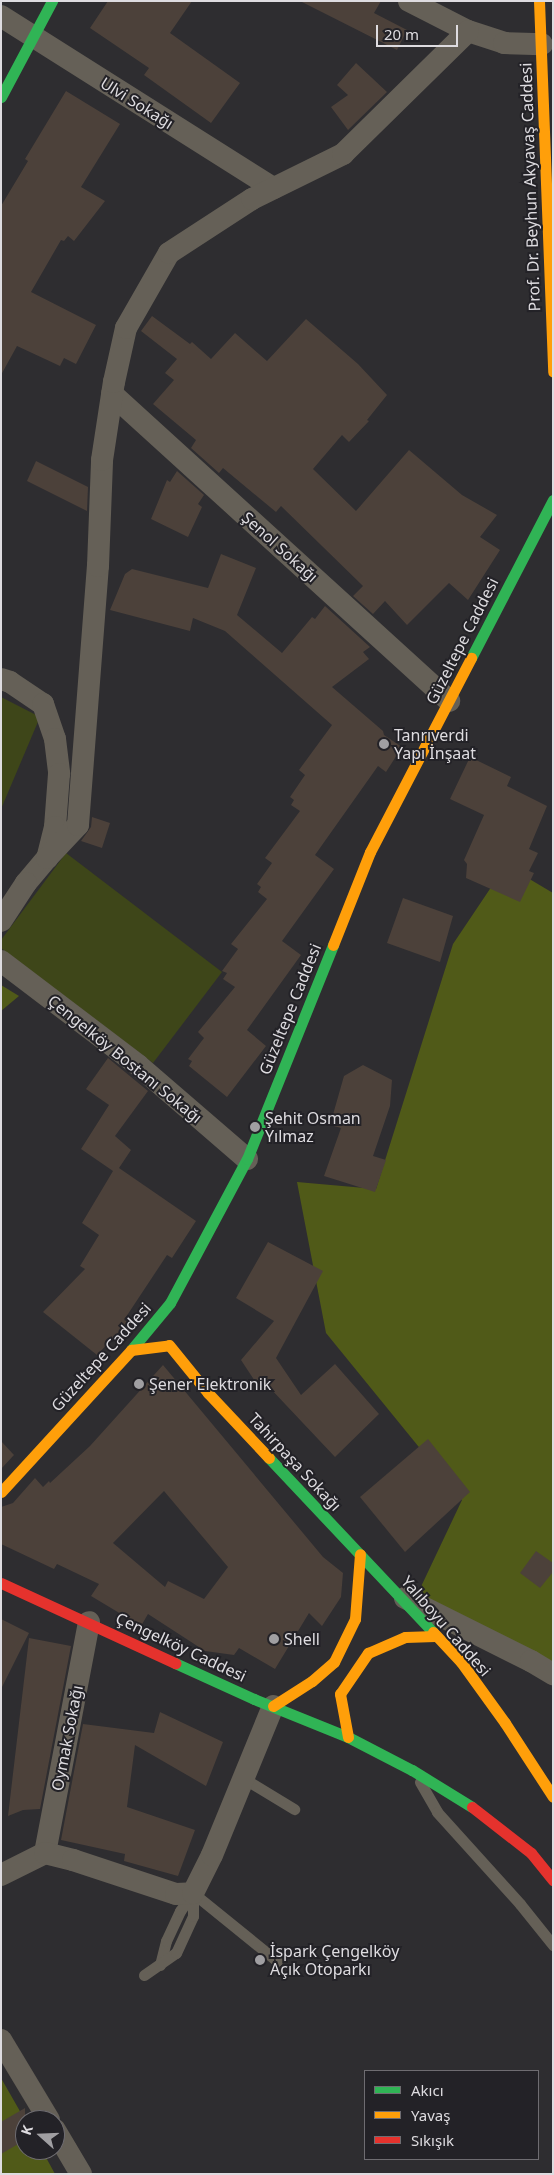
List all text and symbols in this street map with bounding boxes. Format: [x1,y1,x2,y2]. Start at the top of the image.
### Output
scale bar [379,15,462,47]
text: 20 m [384,24,419,44]
street label: Prof. Dr. Beyhun Akyavaş Caddesi [516,62,544,312]
street label: Ulvi Sokağı [97,73,177,133]
street label: Şenol Sokağı [238,508,322,586]
street label: Güzeltepe Caddesi [422,574,502,708]
place label: Tanrıverdi Yapı İnşaat [394,725,476,763]
marker: Tanrıverdi Yapı İnşaat [378,738,390,750]
street label: Güzeltepe Caddesi [255,941,325,1077]
street label: Çengelköy Bostanı Sokağı [44,991,206,1127]
place label: Şehit Osman Yılmaz [265,1108,361,1146]
marker: Şehit Osman Yılmaz [249,1121,261,1133]
street label: Güzeltepe Caddesi [47,1299,155,1415]
place label: Şener Elektronik [149,1374,271,1394]
marker: Şener Elektronik [133,1378,145,1390]
street label: Tahirpaşa Sokağı [245,1409,345,1515]
street label: Yalıboyu Caddesi [397,1572,495,1680]
street label: Çengelköy Caddesi [113,1608,249,1686]
place label: Shell [284,1629,320,1649]
marker: Shell [268,1633,280,1645]
street label: Oymak Sokağı [47,1684,87,1792]
place label: İspark Çengelköy Açık Otoparkı [270,1941,399,1979]
marker: İspark Çengelköy Açık Otoparkı [254,1954,266,1966]
legend [364,2070,539,2160]
text: Akıcı [411,2080,444,2100]
text: Yavaş [411,2105,450,2125]
north arrow [15,2110,65,2160]
text: K [16,2122,37,2138]
text: Sıkışık [411,2130,454,2150]

